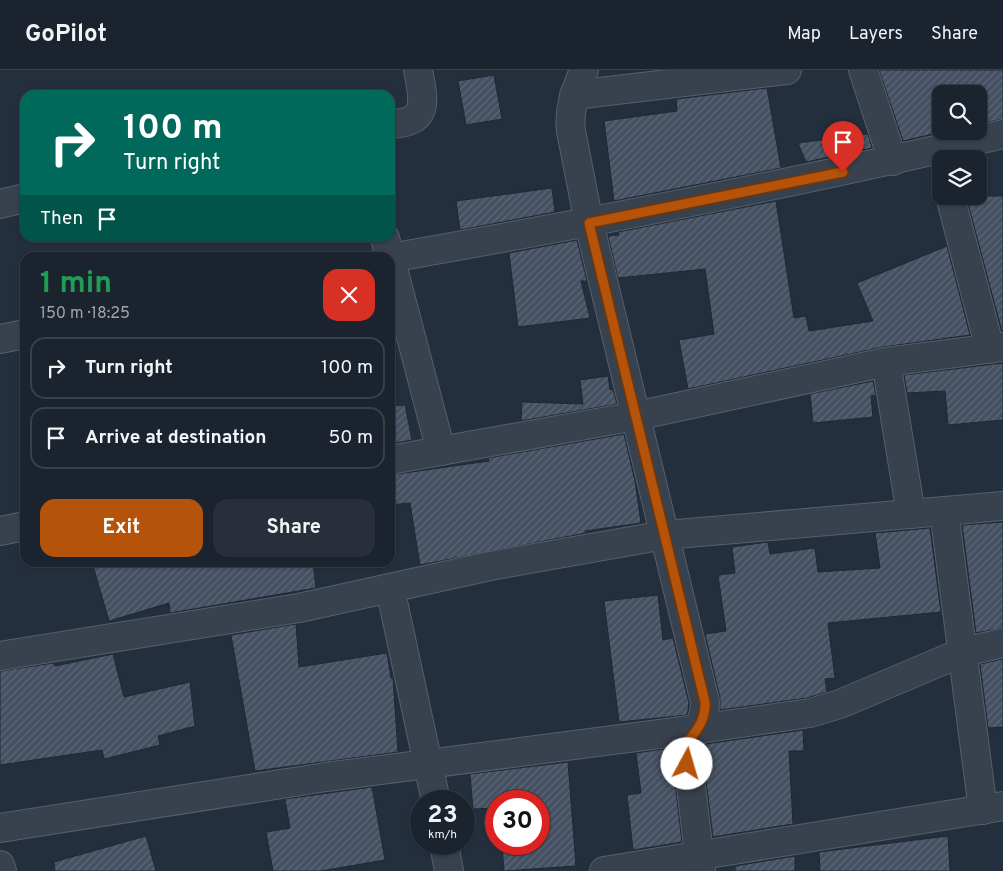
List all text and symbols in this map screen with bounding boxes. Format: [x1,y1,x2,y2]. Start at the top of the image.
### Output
text: GoPilot [25,20,107,50]
text: Map [787,23,821,46]
text: Layers [849,23,903,46]
text: Share [931,23,978,46]
map controls [932,85,987,205]
button: search [932,85,987,140]
text: 100 m [123,107,223,151]
icon: right [40,110,105,175]
pin [822,121,864,172]
icon: arrive [829,128,857,156]
text: Turn right [123,150,220,177]
button: layers [932,150,987,205]
icon: arrive [93,205,121,233]
text: Then [40,207,83,231]
text: 1 min [40,266,112,303]
button: close [323,269,375,321]
text: 150 m · 18:25 [40,304,130,324]
icon: right [42,354,70,382]
text: Turn right [85,356,173,380]
text: 100 m [321,356,373,380]
icon: arrive [42,424,70,452]
text: Arrive at destination [85,426,266,450]
text: 50 m [328,426,373,450]
button: Exit [40,499,203,557]
button: Share [213,499,375,557]
position arrow [660,737,712,789]
speed limit sign: 30 [485,790,550,855]
text: 23 [427,800,458,832]
text: km/h [428,827,457,843]

